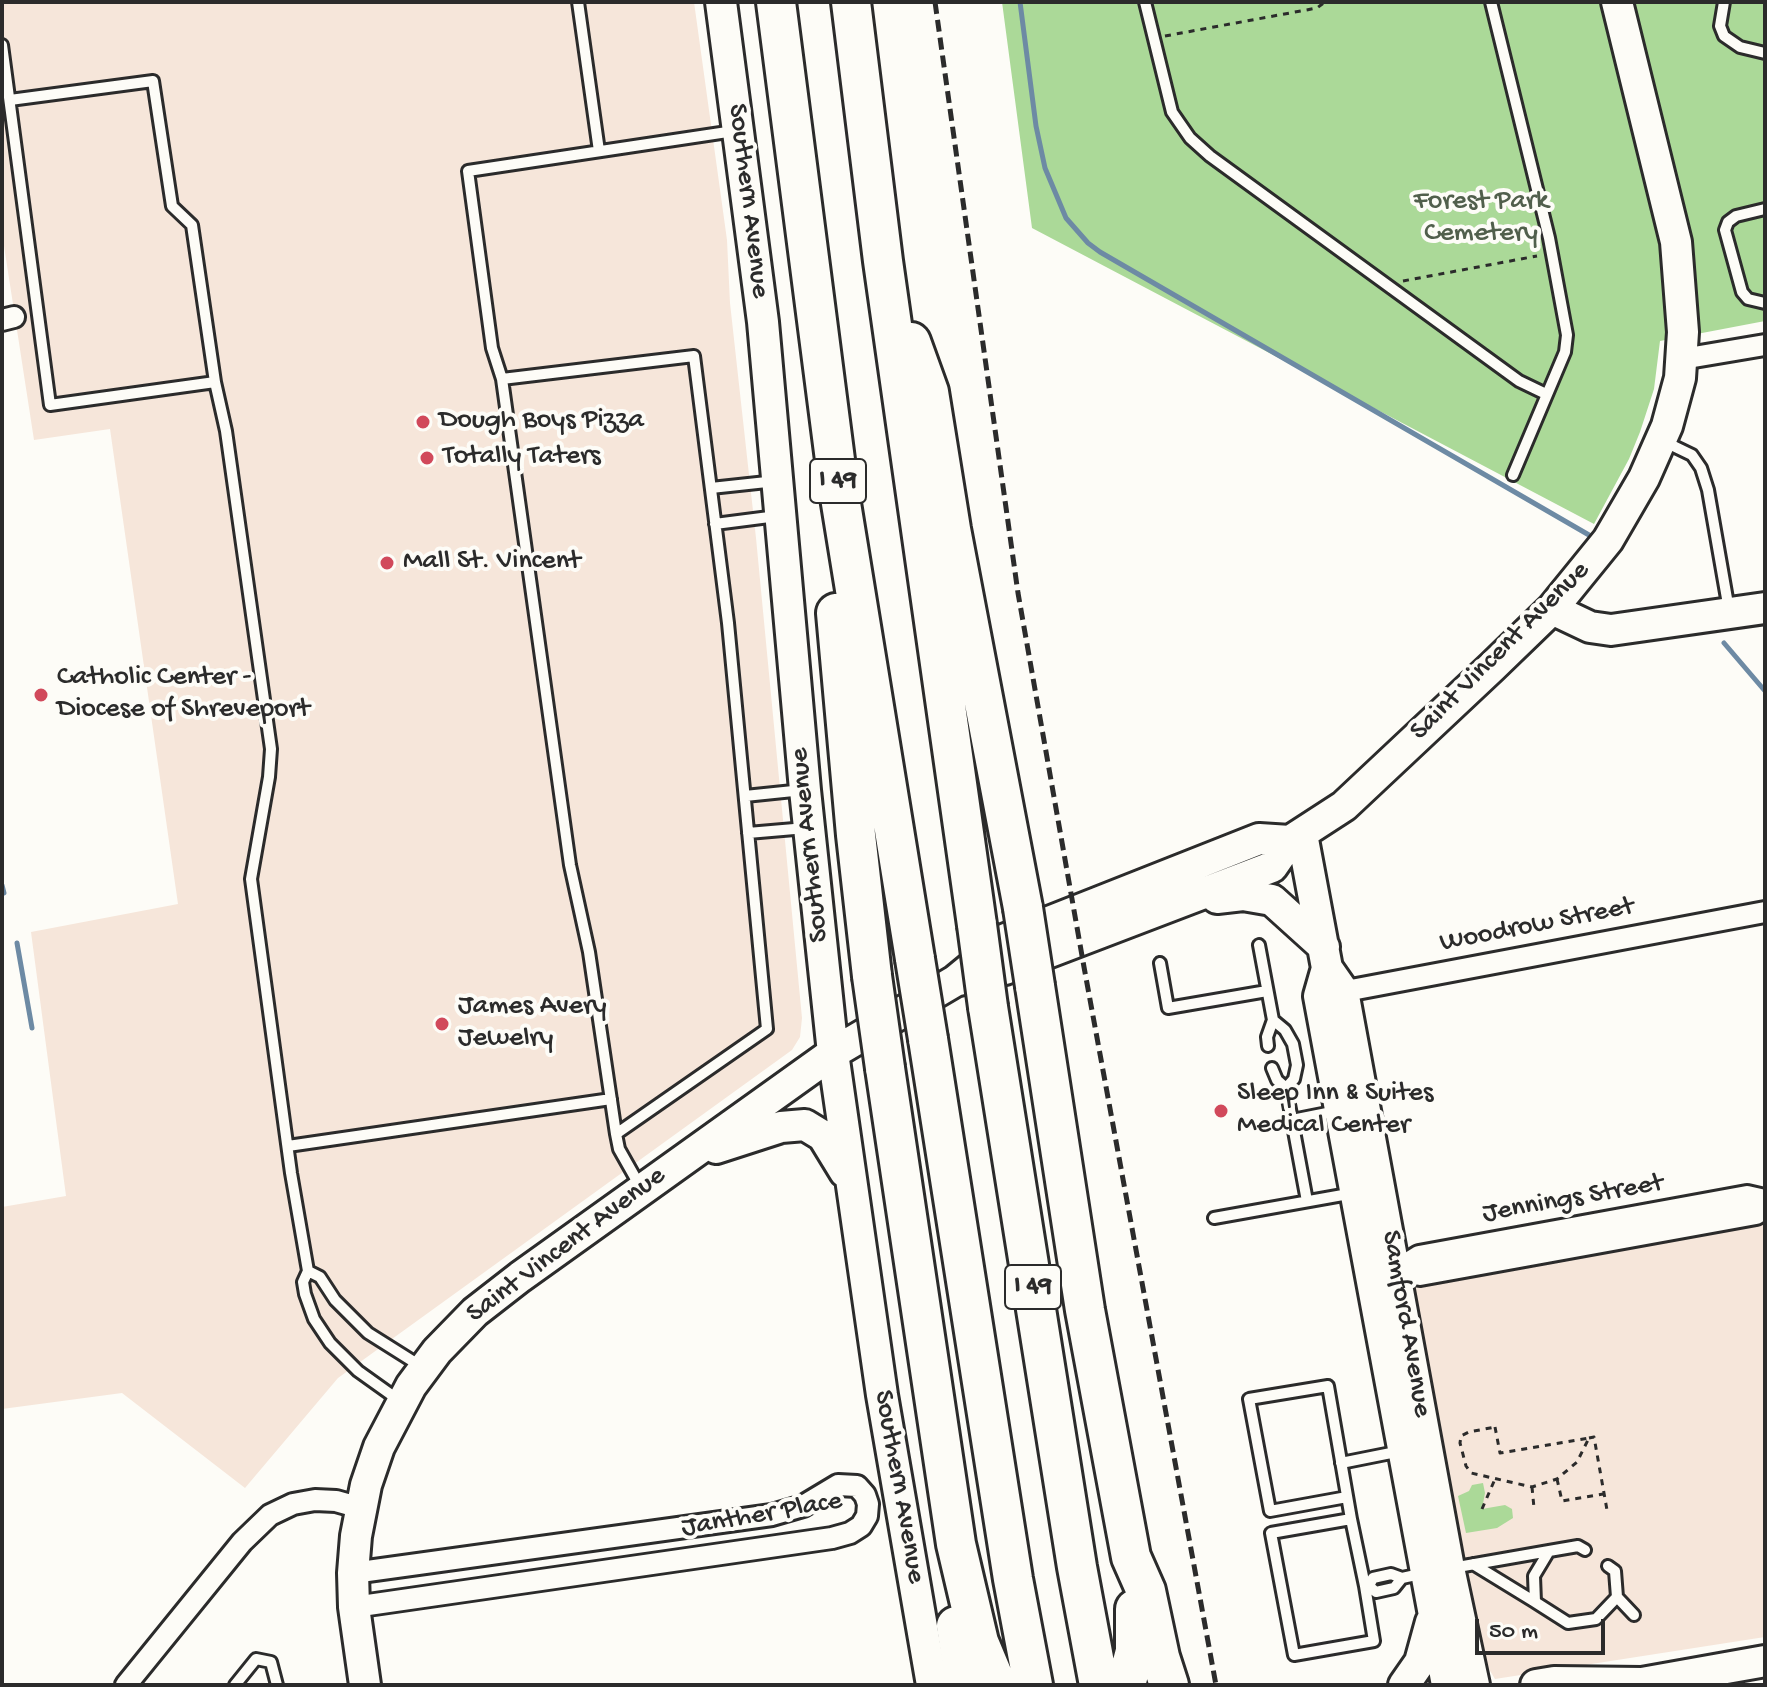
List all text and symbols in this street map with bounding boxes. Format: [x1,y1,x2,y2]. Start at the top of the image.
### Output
street label: Southern Avenue [718,102,776,300]
park label: Forest Park Cemetery [1414,186,1548,252]
place label: Dough Boys Pizza [439,405,644,439]
marker: Dough Boys Pizza [414,413,432,431]
place label: Totally Taters [443,441,600,475]
marker: Totally Taters [418,449,436,467]
road number: I 49 [810,459,866,503]
place label: Mall St. Vincent [403,546,580,580]
marker: Mall St. Vincent [378,554,396,572]
street label: Saint Vincent Avenue [1404,555,1598,749]
place label: Catholic Center - Diocese of Shreveport [57,662,310,728]
marker: Catholic Center - Diocese of Shreveport [32,686,50,704]
street label: Southern Avenue [784,746,838,944]
street label: Woodrow Street [1437,891,1637,961]
place label: James Avery Jewelry [458,991,607,1057]
marker: James Avery Jewelry [433,1015,451,1033]
place label: Sleep Inn & Suites Medical Center [1237,1078,1433,1144]
marker: Sleep Inn & Suites Medical Center [1212,1102,1230,1120]
street label: Saint Vincent Avenue [461,1160,673,1332]
street label: Jennings Street [1480,1168,1666,1232]
street label: Samford Avenue [1372,1228,1438,1420]
road number: I 49 [1005,1265,1061,1309]
street label: Southern Avenue [864,1388,932,1586]
street label: Janther Place [679,1485,845,1547]
scale bar [1479,1603,1609,1653]
text: 50 m [1489,1618,1538,1647]

